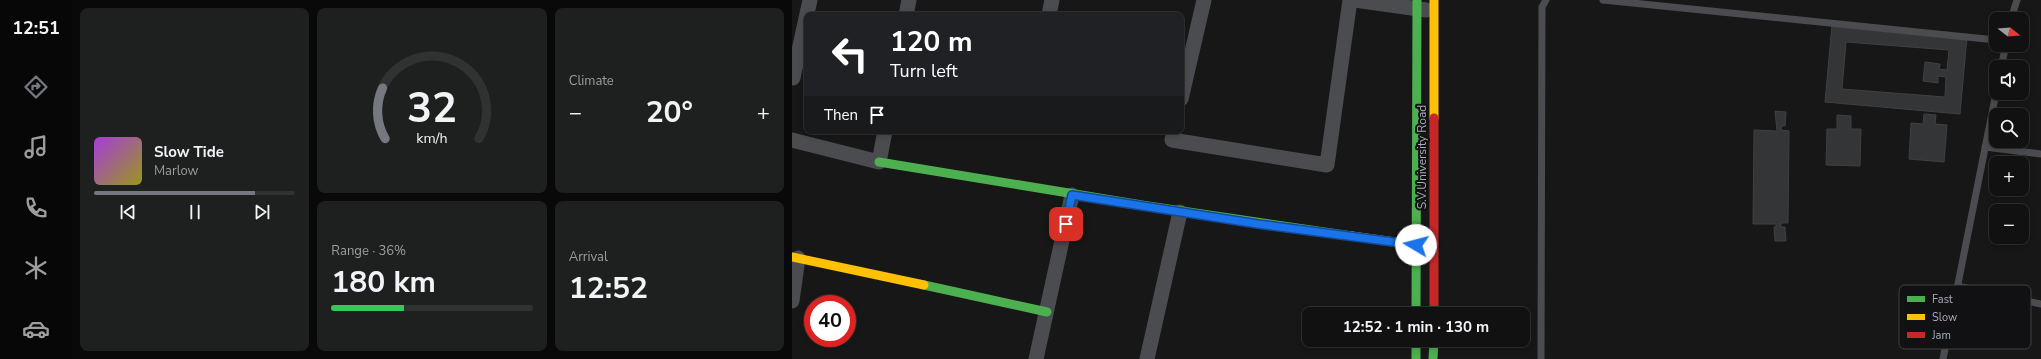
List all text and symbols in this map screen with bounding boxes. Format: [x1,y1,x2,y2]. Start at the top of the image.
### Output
north arrow [1989,12,2029,52]
map controls [1989,12,2029,244]
text: 12:51 [12,16,60,40]
text: 120 m [890,23,973,61]
icon: left [824,28,876,80]
text: Turn left [890,59,958,83]
button: sound [1989,60,2029,100]
text: Climate [569,72,614,90]
icon: directions [22,73,50,101]
text: 32 [407,79,457,136]
text: 20° [646,92,693,133]
text: − [569,98,582,128]
text: + [757,98,770,128]
icon: arrive [866,104,888,126]
text: Then [824,105,858,125]
street label: S.V.University Road [1414,105,1430,209]
button: search [1989,108,2029,148]
text: km/h [416,128,448,147]
icon: music [22,133,50,161]
text: Slow Tide [154,142,224,162]
button: + [1989,156,2029,196]
text: Marlow [154,162,199,180]
icon: phone [22,194,50,222]
icon: previous [117,201,139,223]
icon: pause [184,201,206,223]
icon: next [251,201,273,223]
button: − [1989,204,2029,244]
pin [1049,207,1083,241]
icon: arrive [1055,213,1077,235]
position arrow [1395,224,1437,266]
text: Range · 36% [331,242,406,260]
text: Arrival [569,248,608,266]
icon: climate [22,254,50,282]
text: 180 km [331,262,436,303]
text: 12:52 [569,268,648,309]
legend [1899,285,2031,349]
text: Fast [1932,292,1953,307]
speed limit sign: 40 [804,295,856,347]
text: Slow [1932,310,1957,325]
icon: car [22,315,50,343]
text: 12:52 · 1 min · 130 m [1343,317,1489,337]
text: Jam [1931,328,1951,343]

